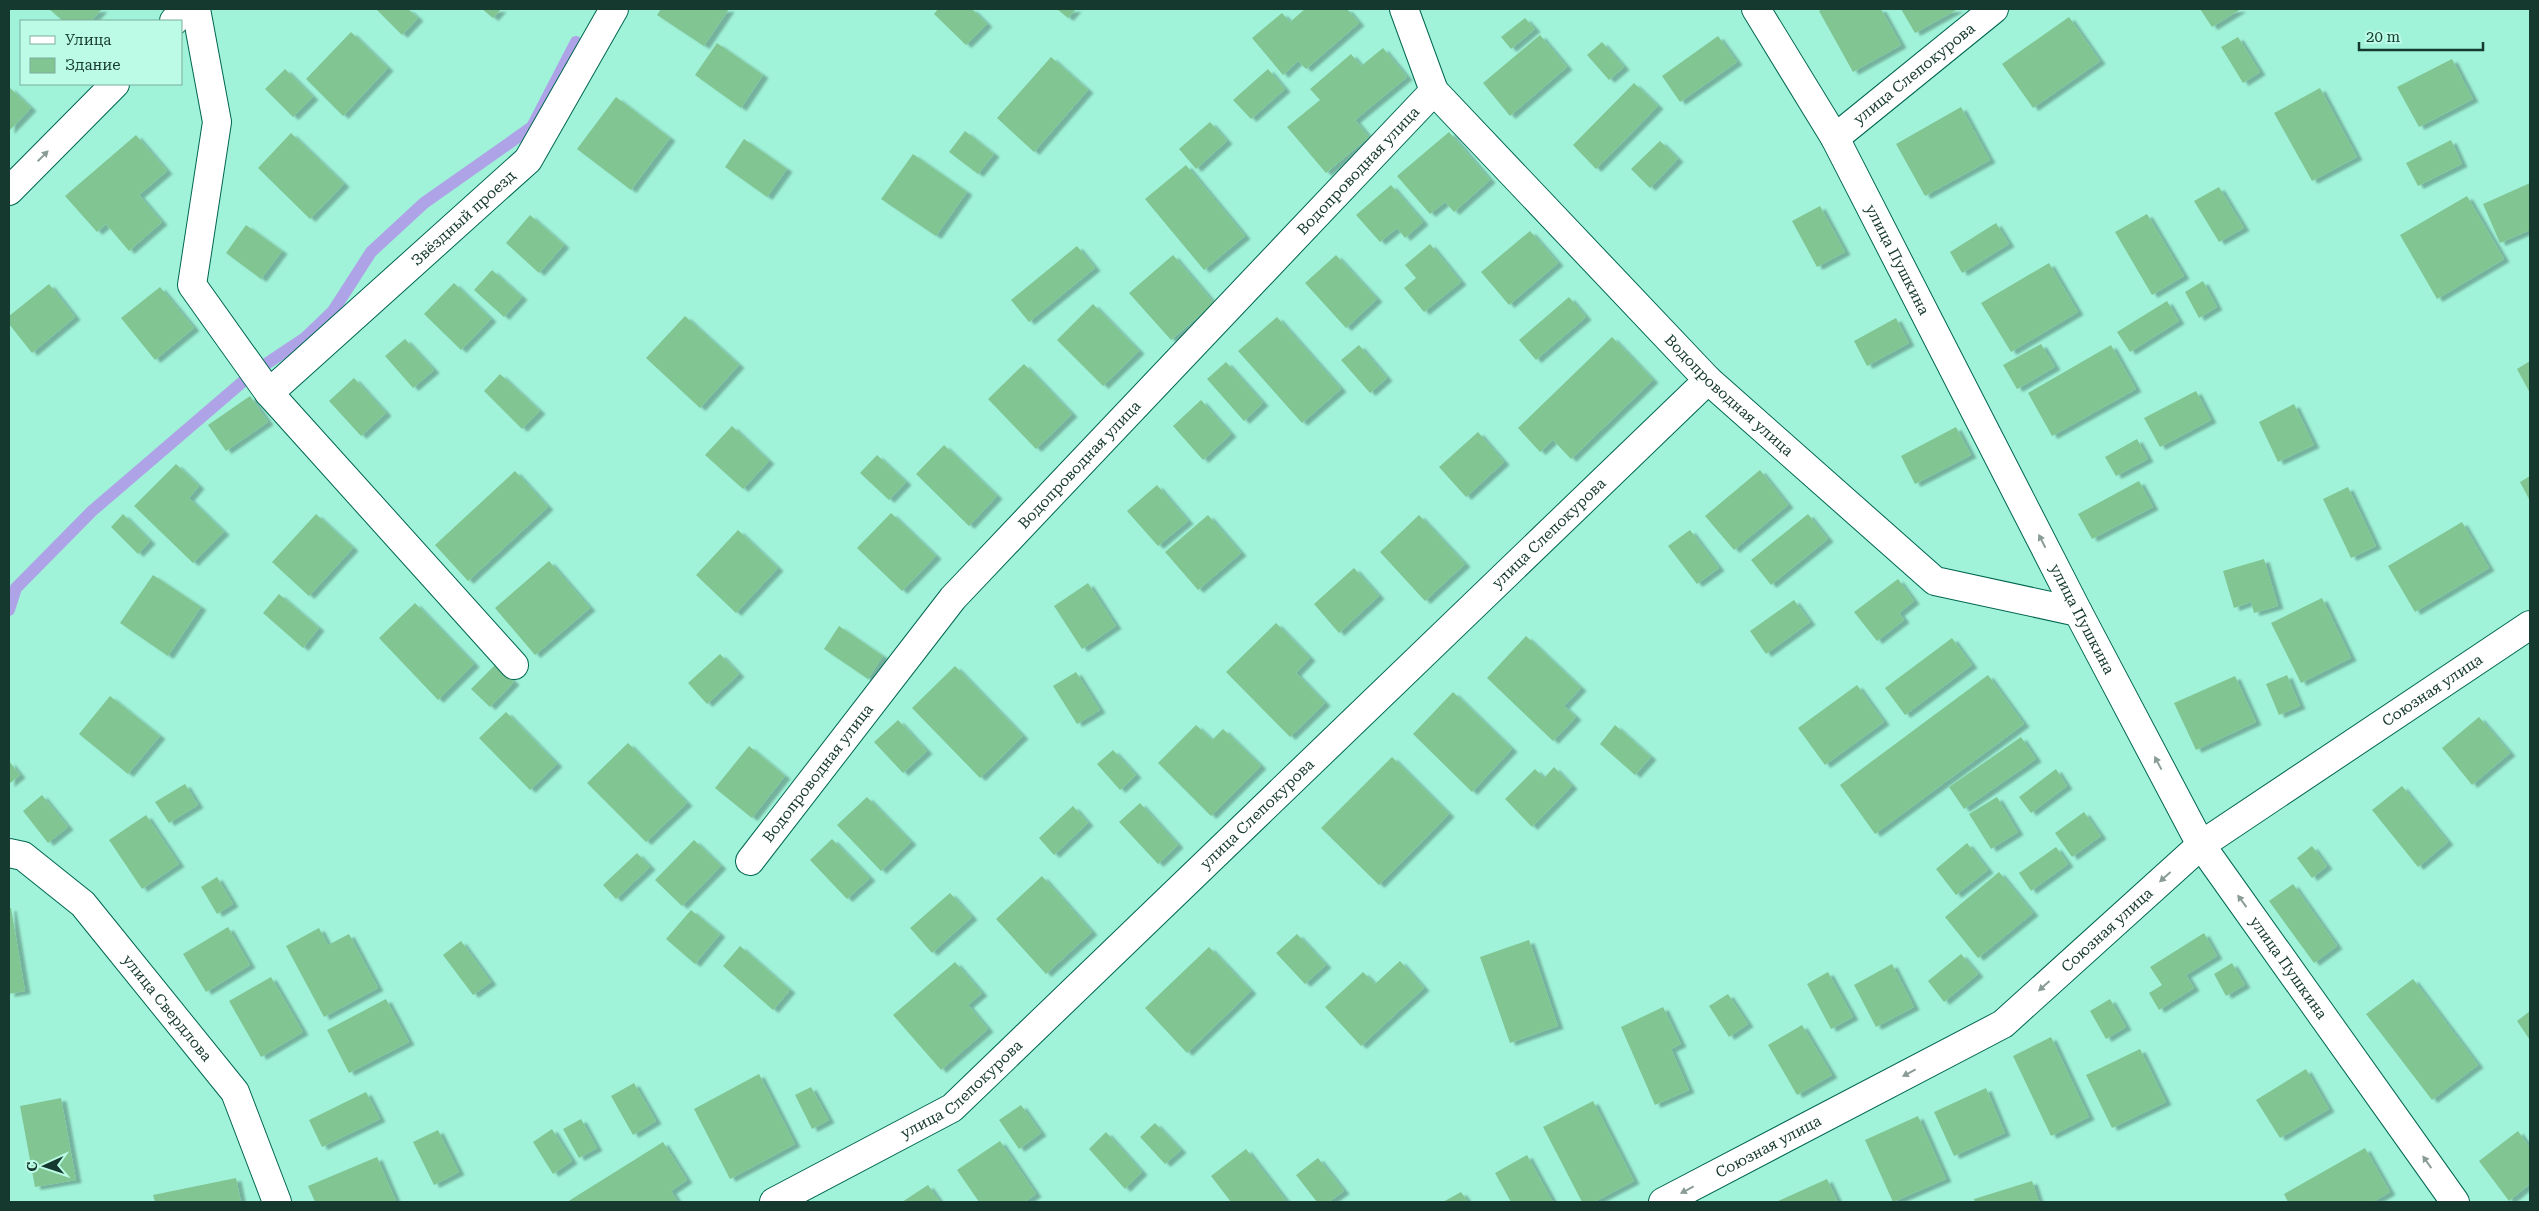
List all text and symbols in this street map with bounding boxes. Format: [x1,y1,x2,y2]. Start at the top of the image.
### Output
street label: улица Слепокурова [1850,19,1979,128]
legend [20,20,182,85]
scale bar [2359,20,2483,52]
text: 20 m [2366,28,2401,46]
text: Улица [65,31,111,49]
text: Здание [65,56,121,74]
street label: Водопроводная улица [1293,103,1423,239]
one-way arrow [37,150,49,162]
street label: Звёздный проезд [408,166,520,270]
street label: улица Пушкина [1862,201,1933,318]
street label: Водопроводная улица [1661,331,1797,460]
street label: Водопроводная улица [1014,397,1144,532]
street label: улица Слепокурова [1488,474,1610,592]
one-way arrow [2038,534,2046,548]
street label: улица Пушкина [2046,561,2118,677]
street label: Союзная улица [2379,650,2486,730]
street label: Водопроводная улица [759,700,877,846]
street label: улица Слепокурова [1197,755,1318,873]
one-way arrow [2154,756,2162,770]
one-way arrow [2159,872,2172,883]
street label: Союзная улица [2058,884,2156,976]
one-way arrow [2237,894,2247,908]
street label: улица Пушкина [2246,913,2331,1023]
street label: улица Свердлова [119,951,216,1065]
one-way arrow [2039,980,2051,992]
street label: улица Слепокурова [898,1036,1026,1142]
one-way arrow [1901,1069,1916,1077]
street label: Союзная улица [1712,1112,1824,1182]
north arrow [20,1141,70,1191]
one-way arrow [2422,1156,2432,1169]
text: С [24,1161,40,1172]
one-way arrow [1680,1186,1695,1194]

